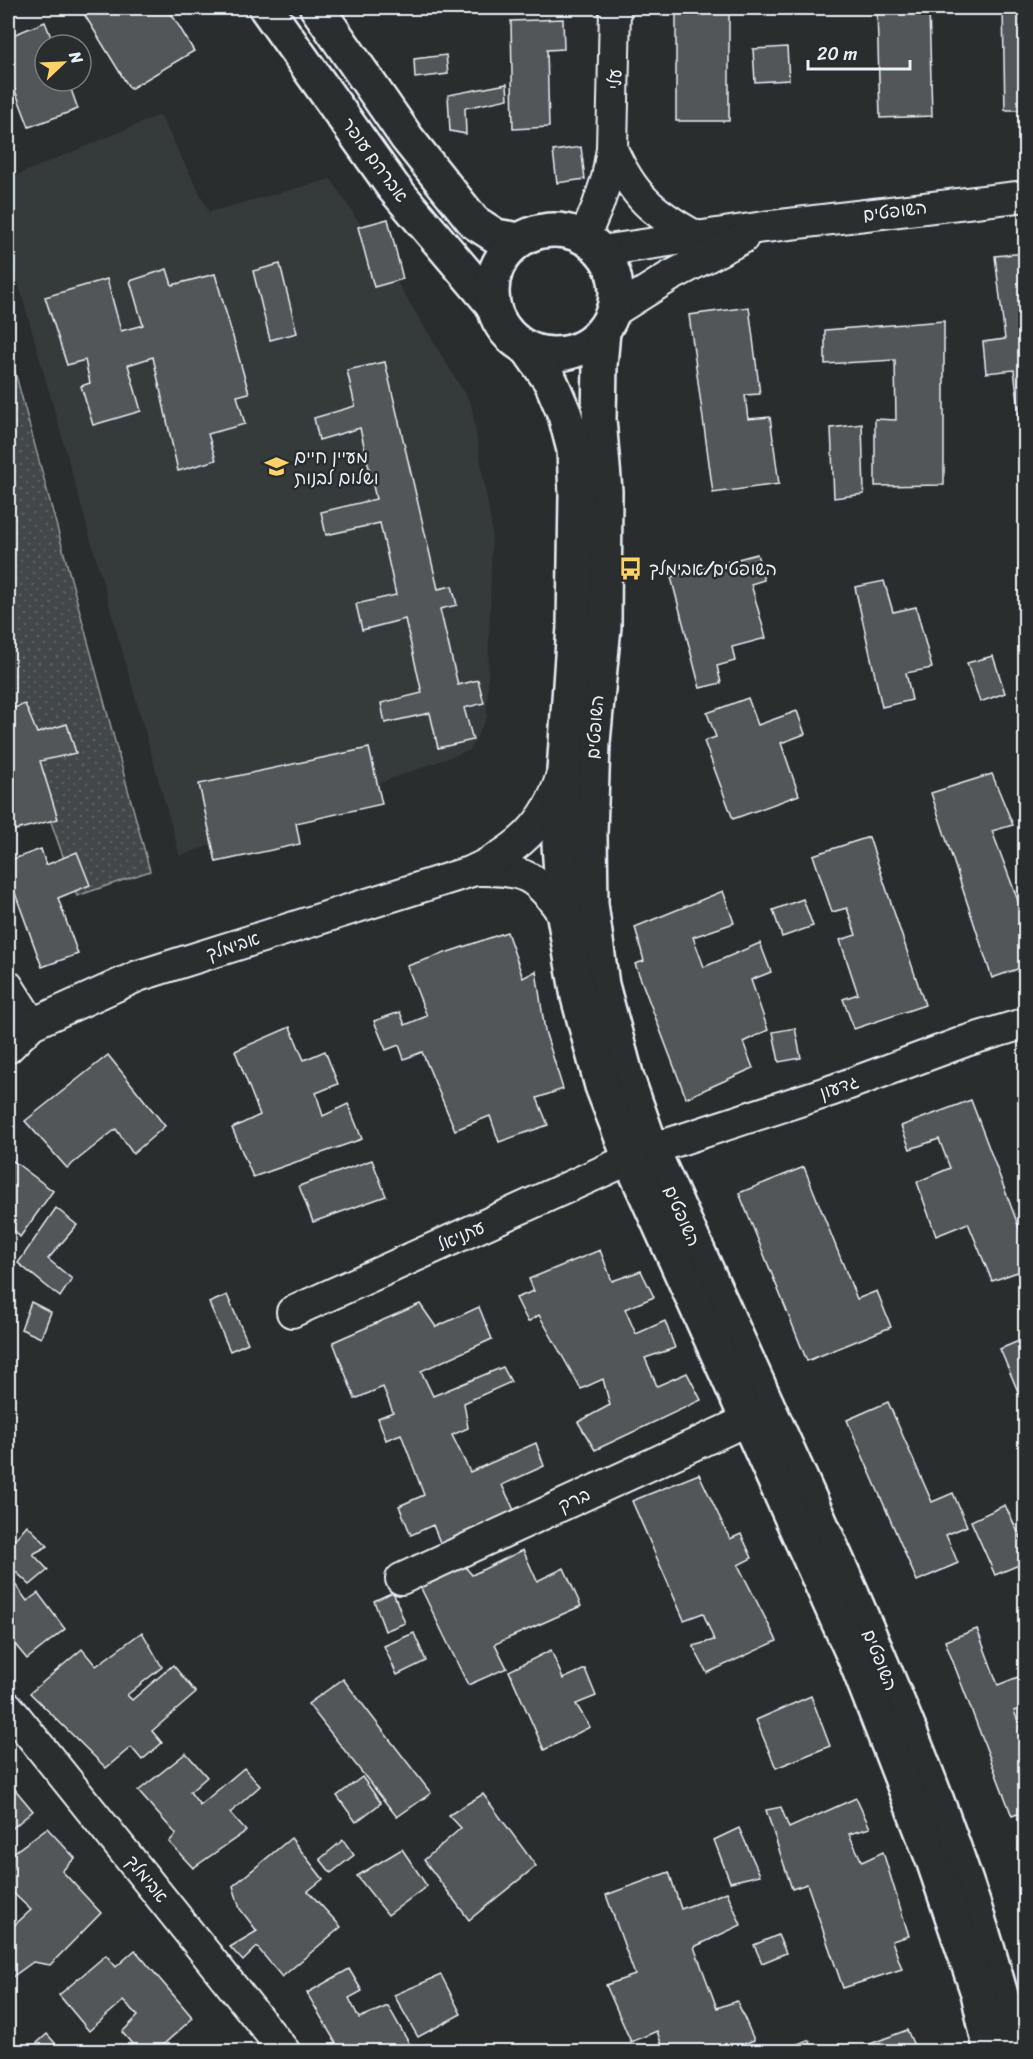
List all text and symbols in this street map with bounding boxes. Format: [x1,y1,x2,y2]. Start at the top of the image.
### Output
north arrow [33,33,93,93]
scale bar [808,33,910,71]
text: 20 m [817,38,857,70]
text: N [60,46,92,69]
street label: עלי [599,68,631,90]
street label: אברהם עופר [333,111,417,210]
street label: השופטים [861,191,929,231]
place label: מעיין חיים ושלום לבנות [294,441,379,494]
school or university icon: מעיין חיים ושלום לבנות [263,454,289,480]
place label: השופטים/אבימלך [649,553,777,585]
bus stop icon: השופטים/אבימלך [618,556,644,582]
street label: השופטים [577,694,613,760]
street label: אבימלך [202,922,264,970]
street label: גדעון [815,1065,863,1109]
street label: השופטים [654,1180,710,1252]
street label: עתניאל [432,1211,491,1261]
street label: ברק [553,1479,595,1521]
street label: השופטים [853,1624,907,1696]
street label: אבימלך [117,1848,177,1910]

